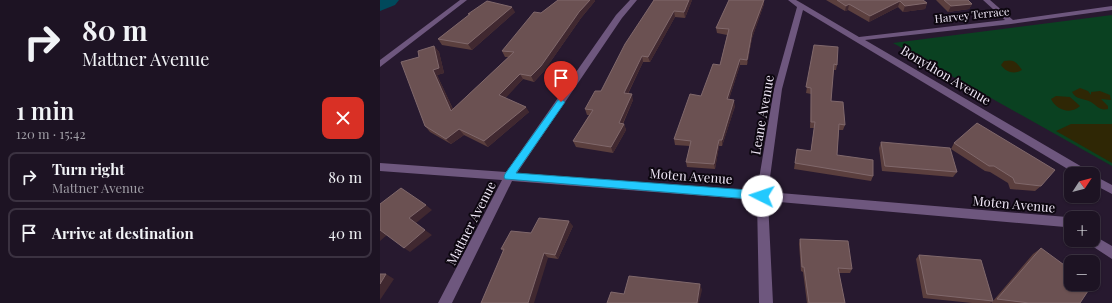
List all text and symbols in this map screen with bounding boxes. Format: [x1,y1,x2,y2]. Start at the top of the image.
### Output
street label: Harvey Terrace [934,3,1011,26]
text: 80 m [82,11,148,48]
icon: right [16,16,68,68]
street label: Bonython Avenue [898,41,995,108]
text: Mattner Avenue [82,47,209,71]
pin [544,61,578,102]
icon: arrive [550,67,572,89]
street label: Leane Avenue [746,73,777,156]
text: 1 min [16,94,74,126]
button: close [322,97,364,139]
text: 120 m · 15:42 [16,125,86,142]
text: Turn right [52,159,125,179]
street label: Moten Avenue [649,164,733,187]
icon: right [18,166,40,188]
text: 80 m [328,167,362,187]
north arrow [1064,167,1100,203]
map controls [1064,167,1100,291]
position arrow [741,175,783,217]
street label: Mattner Avenue [442,178,499,268]
text: Mattner Avenue [52,179,144,196]
street label: Moten Avenue [972,191,1056,216]
button: + [1064,211,1100,247]
icon: arrive [18,222,40,244]
text: Arrive at destination [52,223,194,243]
text: 40 m [329,223,362,243]
button: − [1064,255,1100,291]

